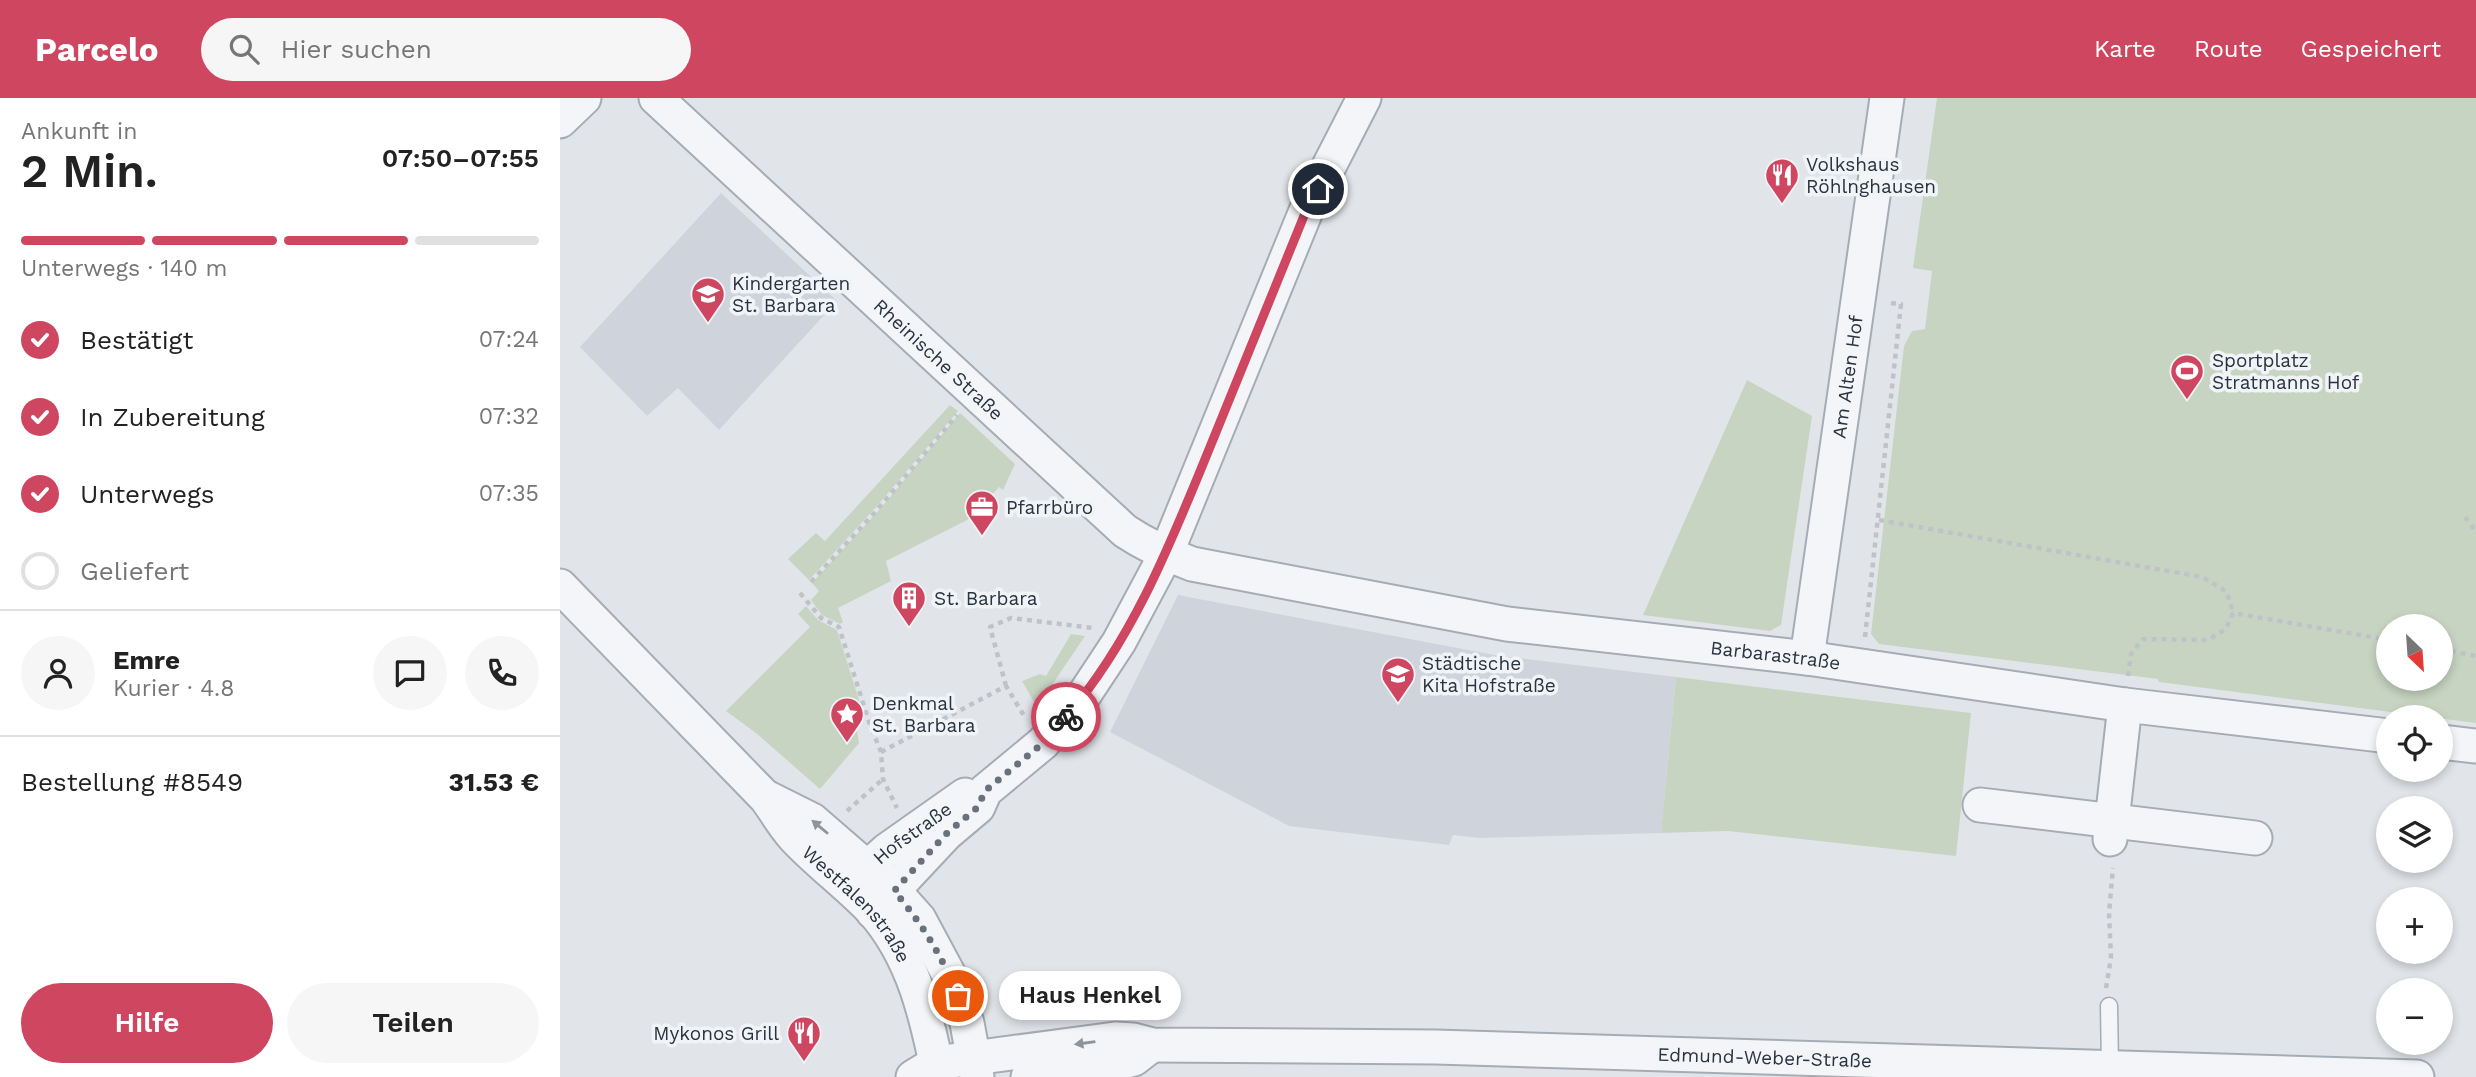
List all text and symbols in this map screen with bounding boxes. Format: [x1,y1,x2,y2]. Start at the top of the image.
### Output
search box [201,18,691,81]
text: Parcelo [35,30,159,69]
icon: search [225,30,263,68]
text: Hier suchen [281,34,432,64]
text: Karte [2094,35,2156,63]
text: Route [2194,35,2263,63]
text: Gespeichert [2301,35,2441,63]
text: Ankunft in [21,118,137,145]
text: 07:50–07:55 [382,143,539,173]
text: 2 Min. [21,144,158,198]
place label: Volkshaus Röhlnghausen [1806,153,1936,198]
restaurant icon: Volkshaus Röhlnghausen [1763,156,1801,205]
pin [1288,159,1348,219]
icon: home [1299,170,1337,208]
text: Unterwegs · 140 m [21,255,228,282]
place label: Kindergarten St. Barbara [732,272,850,317]
school or university icon: Kindergarten St. Barbara [689,275,727,324]
street label: Rheinische Straße [869,294,1008,425]
street label: Am Alten Hof [1828,313,1868,440]
icon: check [21,321,59,359]
text: Bestätigt [80,325,193,355]
text: 07:24 [479,326,539,353]
place label: Sportplatz Stratmanns Hof [2212,349,2360,394]
sports icon: Sportplatz Stratmanns Hof [2168,352,2206,401]
icon: check [21,398,59,436]
text: In Zubereitung [80,402,265,432]
text: 07:32 [479,403,539,430]
icon: check [21,475,59,513]
text: Unterwegs [80,479,215,509]
text: 07:35 [479,480,539,507]
office icon: Pfarrbüro [963,488,1001,537]
place label: Pfarrbüro [1006,496,1093,519]
text: Geliefert [80,556,189,586]
building icon: St. Barbara [890,579,928,628]
place label: St. Barbara [934,587,1038,610]
north arrow [2376,614,2454,691]
map controls [2376,614,2453,1055]
button: person [21,636,95,710]
button: chat [373,636,447,710]
button: phone [465,636,539,710]
street label: Barbarastraße [1709,636,1842,675]
text: Emre [113,645,180,675]
place label: Städtische Kita Hofstraße [1422,652,1556,697]
school or university icon: Städtische Kita Hofstraße [1379,655,1417,704]
text: Kurier · 4.8 [113,675,234,702]
courier [1031,682,1101,752]
place label: Denkmal St. Barbara [872,692,976,737]
place icon: Denkmal St. Barbara [828,695,866,744]
icon: bike [1047,698,1085,736]
button: locate [2376,705,2453,782]
text: Bestellung #8549 [21,767,243,797]
text: 31.53 € [449,767,539,797]
button: layers [2376,796,2453,873]
street label: Hofstraße [868,797,956,869]
one-way arrow [811,820,828,835]
street label: Westfalenstraße [797,841,915,966]
button: + [2376,887,2453,964]
pin [928,966,988,1026]
callout: Haus Henkel [1000,972,1182,1020]
icon: bag [939,977,977,1015]
button: − [2376,978,2453,1055]
text: Haus Henkel [1019,982,1161,1009]
button: Hilfe [21,983,273,1063]
button: Teilen [287,983,539,1063]
restaurant icon: Mykonos Grill [785,1014,823,1063]
place label: Mykonos Grill [653,1022,779,1045]
one-way arrow [1074,1038,1096,1049]
street label: Edmund-Weber-Straße [1657,1043,1872,1072]

